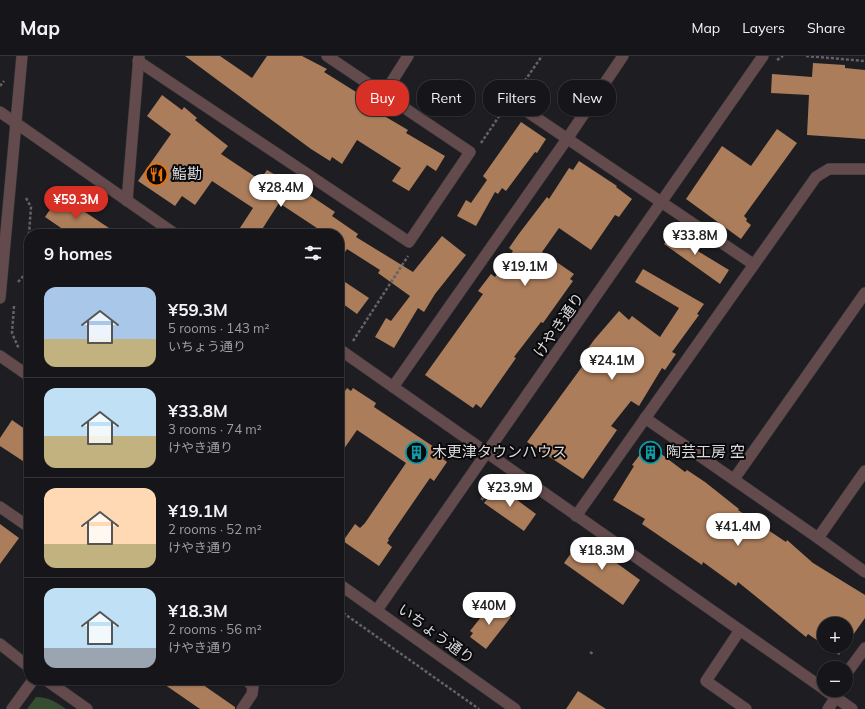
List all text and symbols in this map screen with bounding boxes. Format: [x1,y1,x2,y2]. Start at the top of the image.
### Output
text: Map [20,16,60,40]
text: Map [691,19,720,37]
text: Layers [742,19,785,37]
text: Share [807,19,845,37]
chip: Buy [356,80,409,116]
chip: Rent [417,80,475,116]
chip: Filters [483,80,550,116]
chip: New [558,80,616,116]
restaurant icon: 鮨勘 [144,161,170,187]
place label: 鮨勘 [172,164,202,183]
pin: ¥28.4M [248,174,314,208]
text: ¥28.4M [258,179,304,195]
pin: ¥59.3M [43,186,109,220]
text: ¥59.3M [53,191,99,207]
pin: ¥33.8M [662,222,728,256]
text: ¥33.8M [672,227,718,243]
icon: filters [302,242,324,264]
text: 9 homes [44,243,112,264]
pin: ¥19.1M [492,253,558,287]
text: ¥19.1M [502,258,548,274]
street label: けやき通り [529,289,588,361]
text: ¥59.3M [168,299,228,320]
icon: home [76,303,124,351]
text: 5 rooms · 143 m² [168,320,269,336]
text: いちょう通り [168,338,246,354]
pin: ¥24.1M [579,347,645,381]
text: ¥24.1M [589,352,635,368]
text: ¥33.8M [168,400,228,421]
icon: home [76,404,124,452]
text: 3 rooms · 74 m² [168,421,262,437]
text: けやき通り [168,439,233,455]
building icon: 木更津タウンハウス [403,439,429,465]
building icon: 陶芸工房 空 [638,439,664,465]
place label: 木更津タウンハウス [432,442,567,461]
place label: 陶芸工房 空 [666,442,745,461]
pin: ¥23.9M [477,474,543,508]
text: ¥23.9M [487,479,533,495]
text: ¥19.1M [168,500,228,521]
icon: home [76,504,124,552]
pin: ¥41.4M [705,513,771,547]
text: ¥41.4M [715,518,761,534]
text: 2 rooms · 52 m² [168,521,262,537]
pin: ¥18.3M [569,537,635,571]
text: けやき通り [168,539,233,555]
text: ¥18.3M [579,542,625,558]
pin: ¥40M [465,592,513,626]
text: ¥40M [472,597,506,613]
street label: いちょう通り [394,599,478,668]
text: ¥18.3M [168,600,228,621]
icon: home [76,604,124,652]
map controls [817,617,853,697]
button: + [817,617,853,653]
text: 2 rooms · 56 m² [168,621,262,637]
text: けやき通り [168,639,233,655]
button: − [817,661,853,697]

